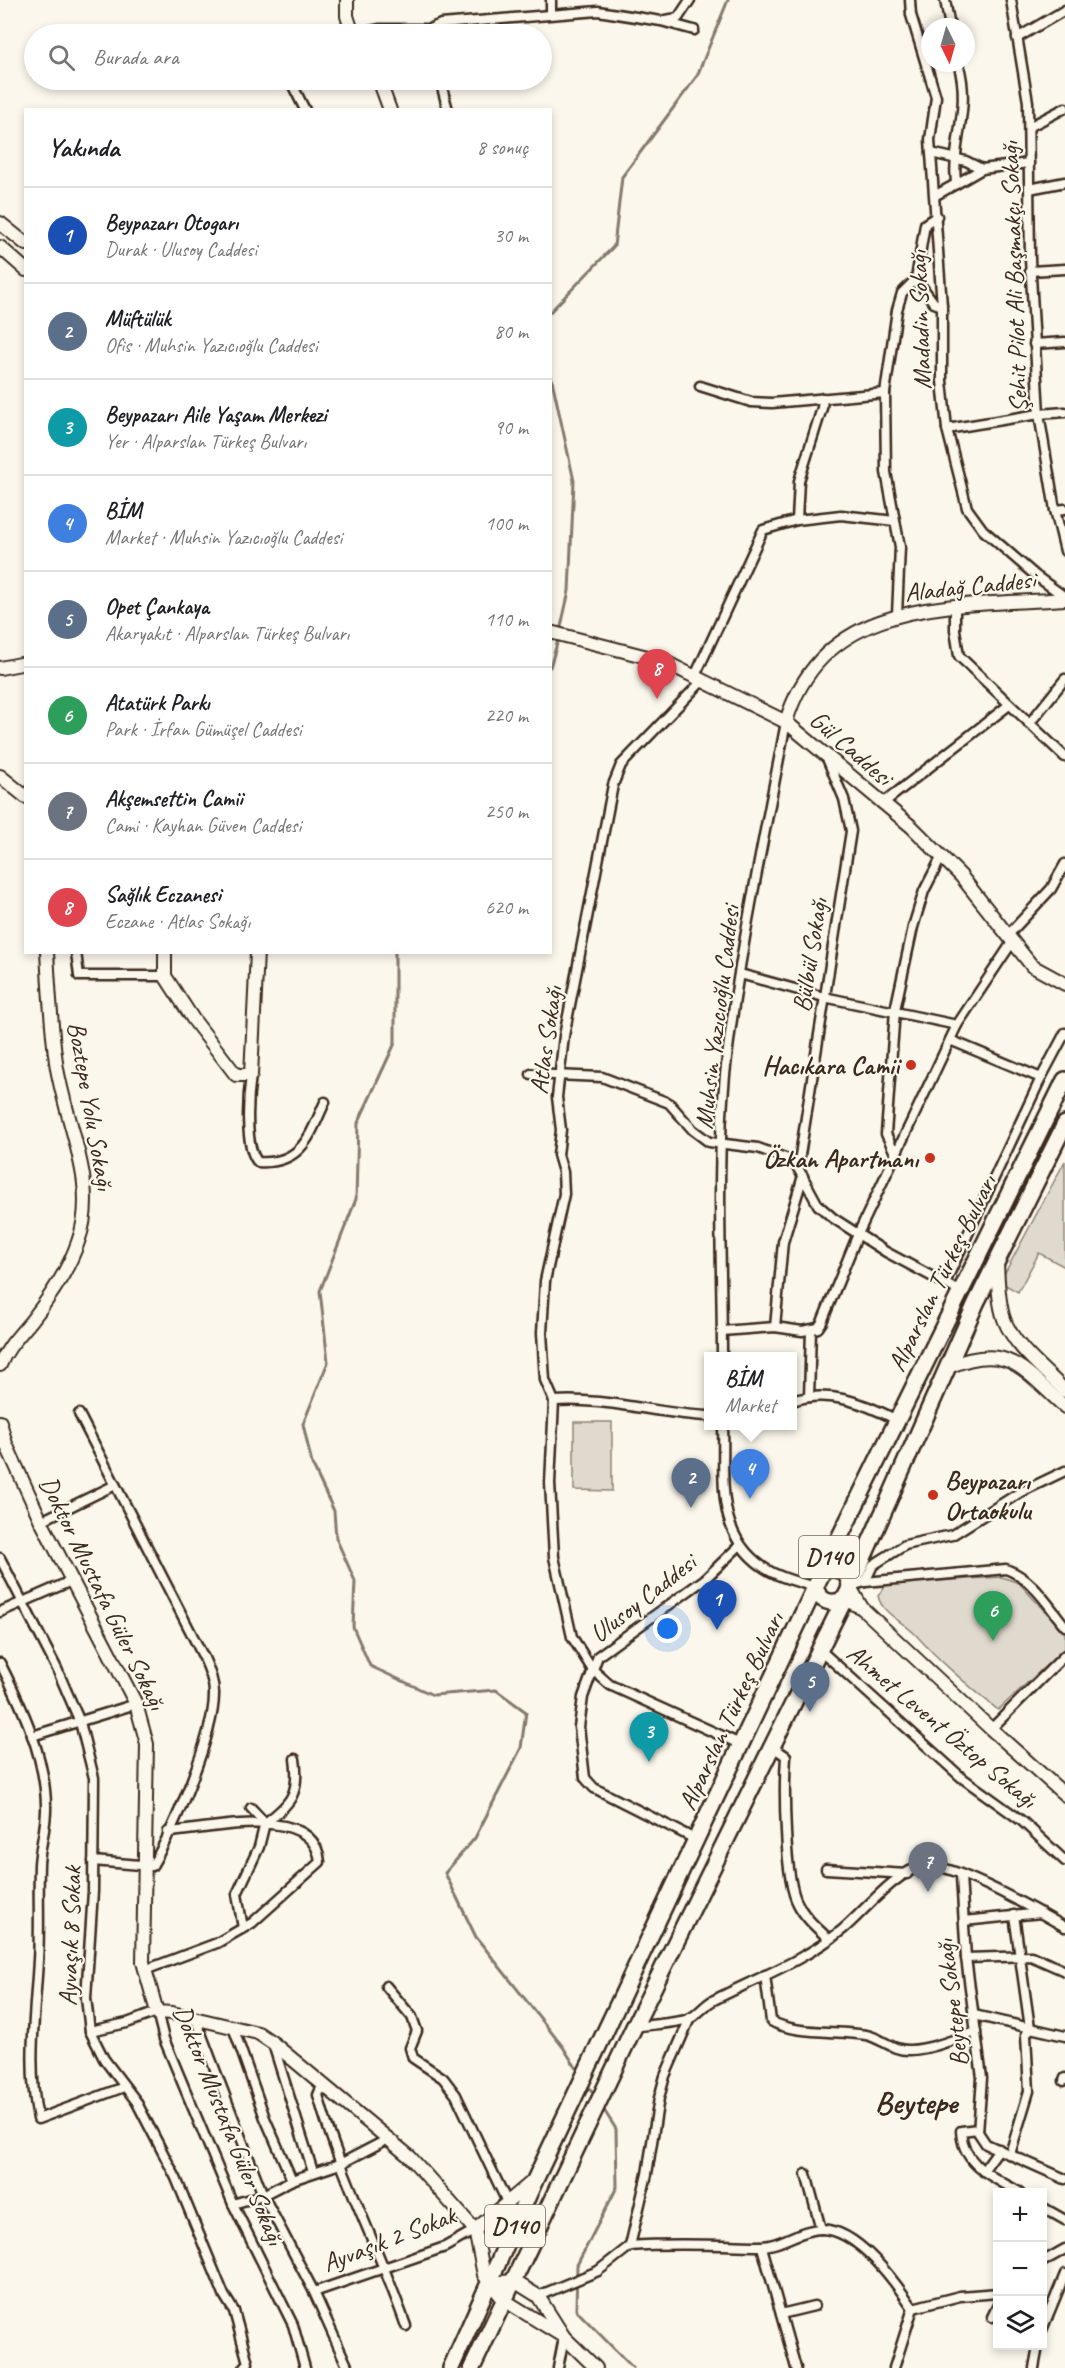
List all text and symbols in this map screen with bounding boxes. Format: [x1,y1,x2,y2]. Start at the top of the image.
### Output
north arrow [921,18,975,72]
search box [24,24,552,90]
icon: search [45,41,78,74]
text: Burada ara [93,43,179,71]
text: Yakında [48,131,119,164]
text: 8 sonuç [477,135,528,160]
street label: Şehit Pilot Ali Başmakçı Sokağı [993,140,1035,413]
text: Beypazarı Otogarı [105,209,238,237]
text: 1 [63,223,72,248]
text: 30 m [494,223,528,248]
text: Durak · Ulusoy Caddesi [105,237,257,262]
street label: Madadin Sokağı [901,249,939,390]
text: Müftülük [105,305,170,333]
text: 2 [63,319,72,344]
text: 80 m [494,319,528,344]
text: Ofis · Muhsin Yazıcıoğlu Caddesi [105,333,317,358]
text: Beypazarı Aile Yaşam Merkezi [105,401,327,429]
text: 3 [63,415,72,440]
text: 90 m [494,415,528,440]
text: Yer · Alparslan Türkeş Bulvarı [105,429,306,454]
text: BİM [105,497,141,525]
text: 4 [63,511,72,536]
text: 100 m [485,511,528,536]
text: Market · Muhsin Yazıcıoğlu Caddesi [105,525,342,550]
street label: Aladağ Caddesi [903,562,1040,609]
text: Opet Çankaya [105,593,209,621]
text: 5 [63,607,72,632]
text: 110 m [485,607,528,632]
text: Akaryakıt · Alparslan Türkeş Bulvarı [105,621,349,646]
pin: 8 [638,650,676,699]
text: Atatürk Parkı [105,689,210,717]
text: 6 [63,703,72,728]
text: 220 m [485,703,528,728]
street label: Gül Caddesi [803,703,902,795]
text: Park · İrfan Gümüşel Caddesi [105,717,301,742]
text: Akşemsettin Camii [105,785,243,813]
text: 7 [63,799,72,824]
text: 250 m [485,799,528,824]
text: Cami · Kayhan Güven Caddesi [105,813,301,838]
text: Sağlık Eczanesi [105,881,221,909]
text: 8 [63,895,72,920]
text: 620 m [485,895,528,920]
street label: Bülbül Sokağı [785,895,835,1014]
street label: Muhsin Yazıcıoğlu Caddesi [687,900,747,1131]
text: Eczane · Atlas Sokağı [105,909,250,934]
street label: Atlas Sokağı [522,983,570,1096]
street label: Boztepe Yolu Sokağı [60,1019,122,1194]
place label: Hacıkara Camii [762,1049,902,1082]
marker: Hacıkara Camii [904,1058,918,1072]
place label: Özkan Apartmanı [763,1142,920,1175]
marker: Özkan Apartmanı [923,1151,937,1165]
street label: Alparslan Türkeş Bulvarı [880,1168,1004,1377]
popup [704,1352,797,1430]
text: BİM [725,1365,761,1393]
text: Market [725,1393,776,1418]
pin: 4 [730,1450,770,1499]
pin: 2 [672,1458,710,1508]
place label: Beypazarı Ortaokulu [945,1464,1033,1527]
street label: Doktor Mustafa Güler Sokağı [32,1471,174,1716]
marker: Beypazarı Ortaokulu [926,1488,940,1502]
road number: D140 [799,1536,859,1578]
street label: Ulusoy Caddesi [583,1544,705,1650]
pin: 1 [698,1580,736,1630]
pin: 6 [974,1592,1012,1641]
street label: Alparslan Türkeş Bulvarı [671,1606,792,1815]
your location [653,1614,682,1643]
street label: Ahmet Levent Öztop Sokağı [840,1637,1045,1816]
pin: 5 [790,1662,830,1712]
pin: 3 [630,1712,668,1762]
pin: 7 [908,1842,948,1892]
street label: Ayvaşık 8 Sokak [51,1864,89,2007]
street label: Beytepe Sokağı [928,1936,976,2069]
street label: Doktor Mustafa Güler Sokağı [166,2000,293,2251]
district label: Beytepe [875,2082,960,2123]
map controls [993,2188,1047,2350]
button: + [993,2188,1047,2242]
street label: Ayvaşık 2 Sokak [318,2198,462,2280]
road number: D140 [485,2205,545,2247]
button: − [993,2242,1047,2296]
button: layers [993,2296,1047,2350]

